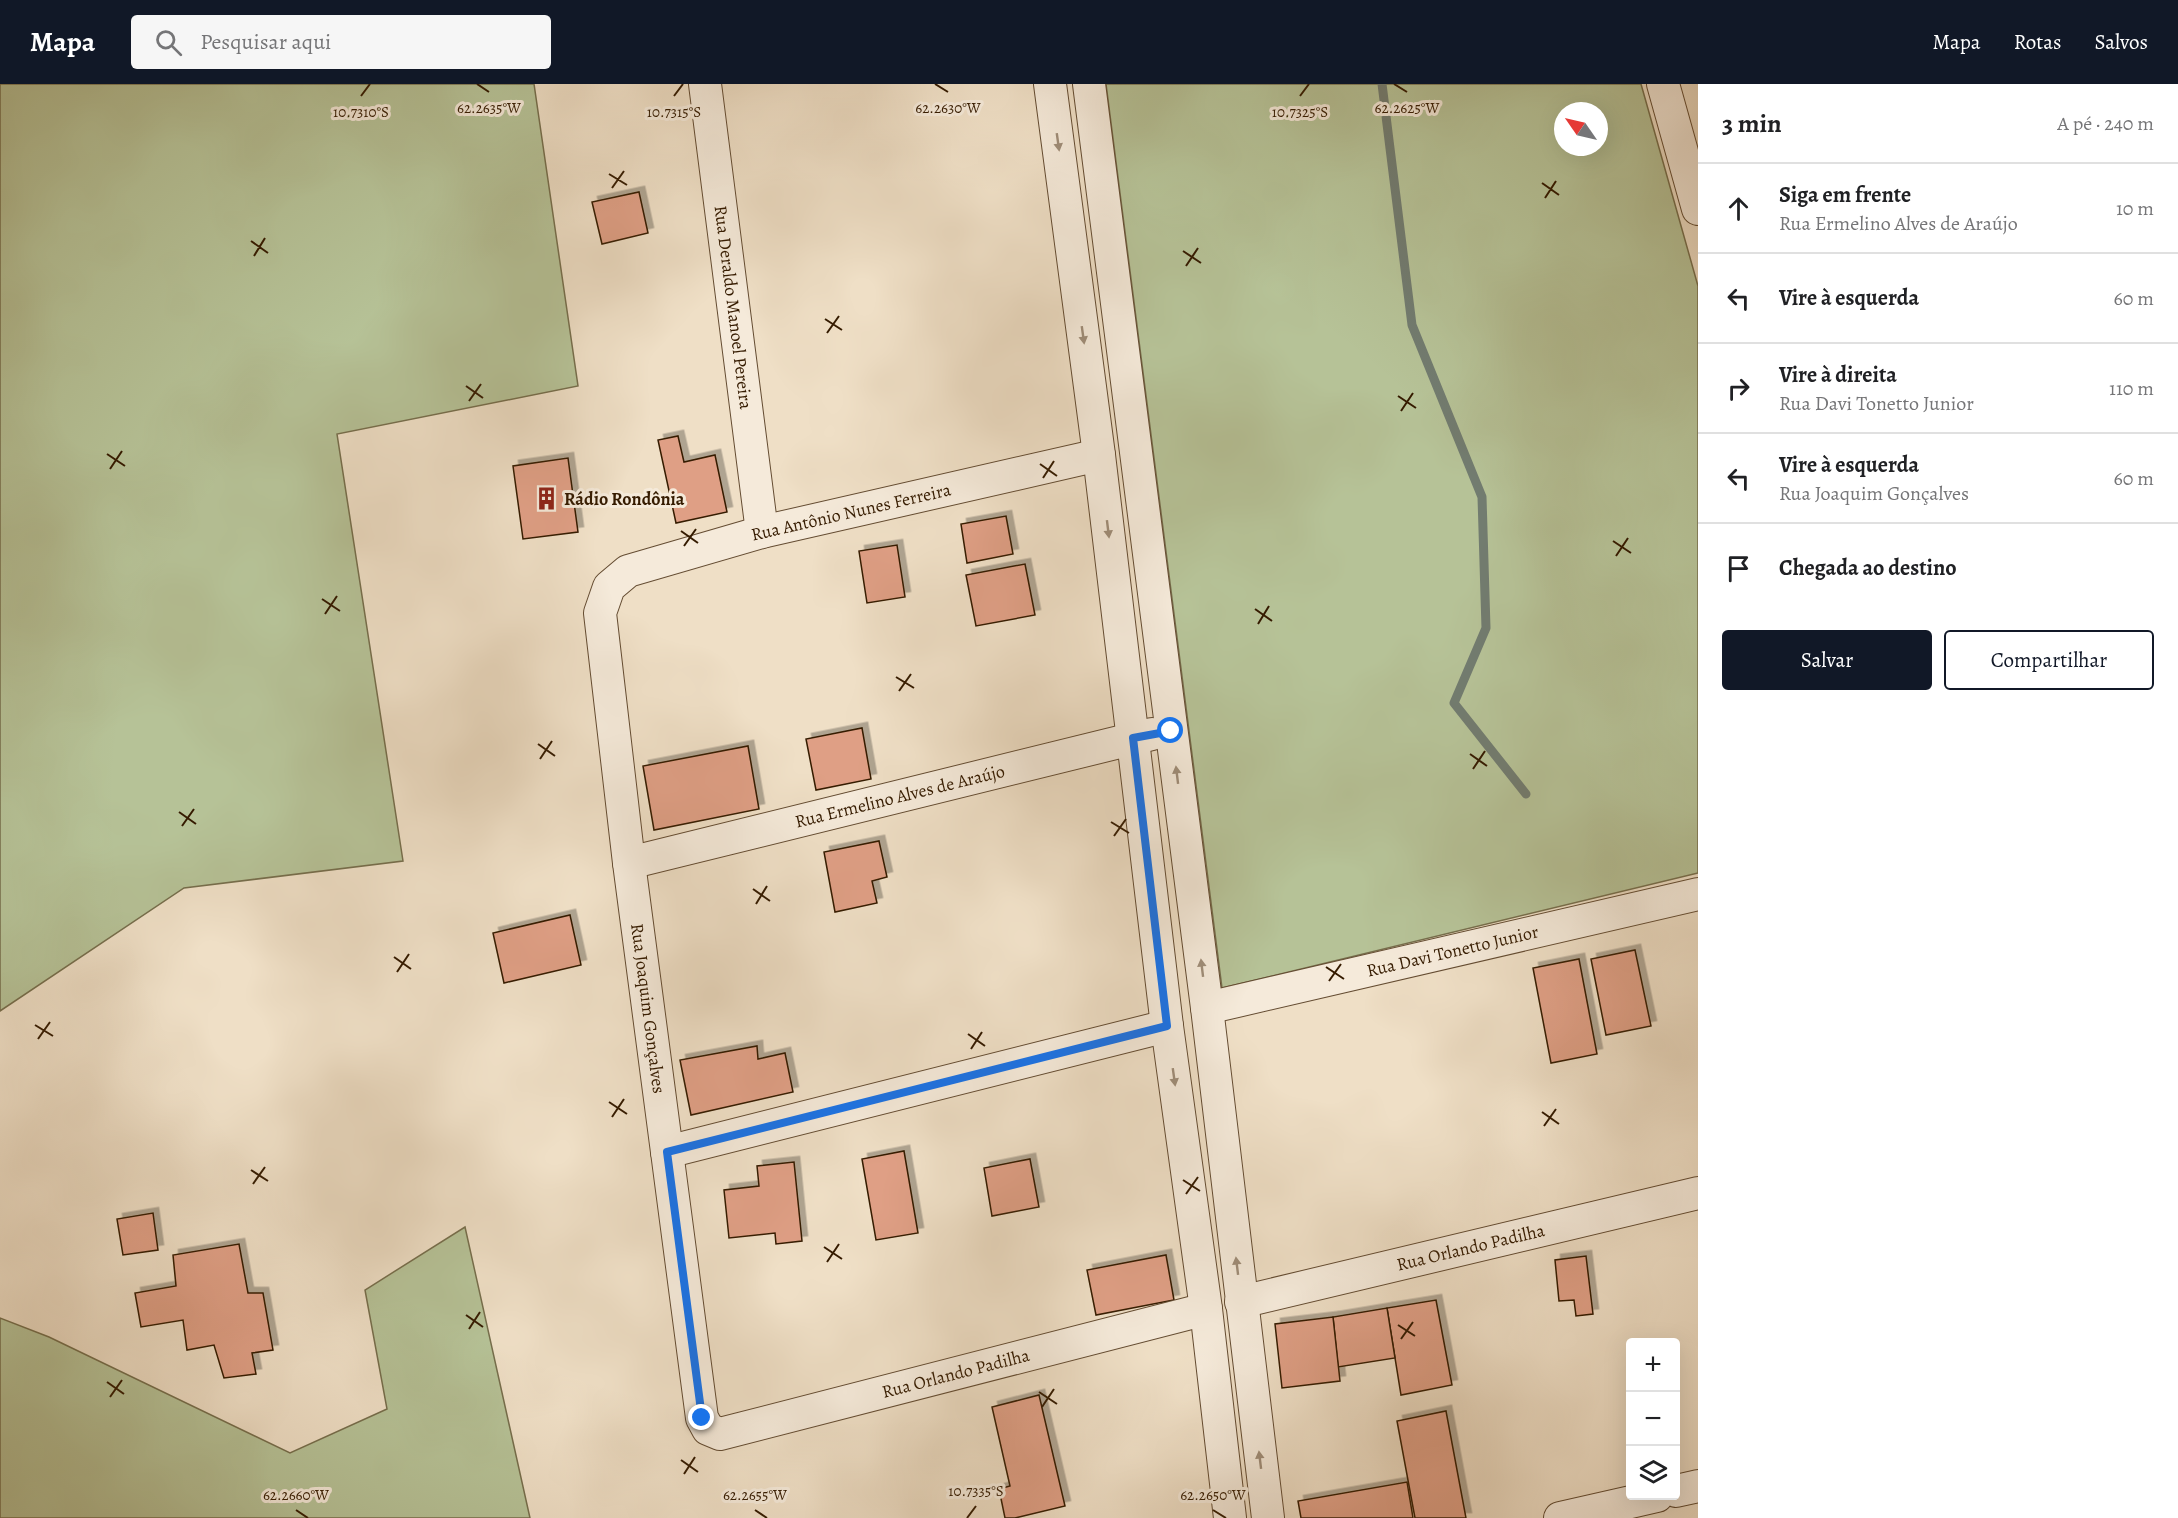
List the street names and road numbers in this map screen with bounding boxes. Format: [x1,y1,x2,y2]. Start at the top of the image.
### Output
street label: Rua Deraldo Manoel Pereira [709,204,758,411]
street label: Rua Antônio Nunes Ferreira [749,477,954,547]
street label: Rua Ermelino Alves de Araújo [793,759,1007,834]
street label: Rua Davi Tonetto Junior [1364,919,1541,983]
street label: Rua Joaquim Gonçalves [625,922,671,1095]
street label: Rua Orlando Padilha [1394,1218,1548,1277]
street label: Rua Orlando Padilha [879,1343,1033,1404]

